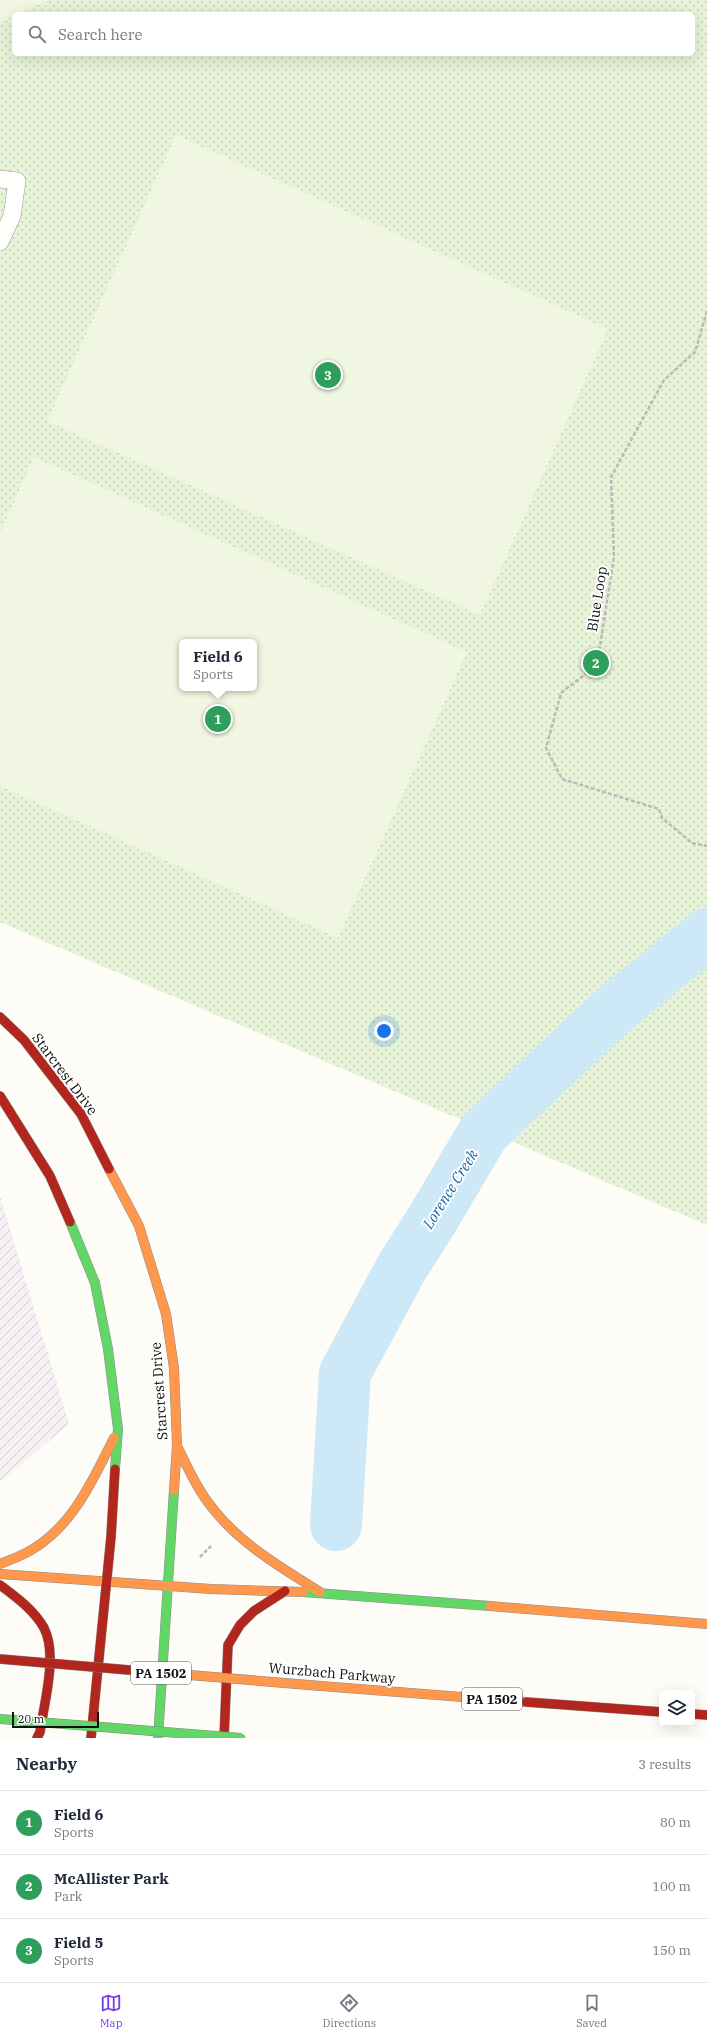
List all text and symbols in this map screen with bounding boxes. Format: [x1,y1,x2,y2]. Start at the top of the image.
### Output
search box [12,12,695,56]
icon: search [26,23,48,45]
text: Search here [58,25,143,44]
pin: 3 [315,360,341,390]
street label: Blue Loop [583,565,611,633]
popup [179,639,257,691]
text: Field 6 [193,647,243,666]
pin: 2 [583,648,609,678]
text: Sports [193,666,233,683]
pin: 1 [205,704,231,734]
your location [374,1021,394,1041]
street label: Starcrest Drive [28,1029,102,1119]
water label: Lorence Creek [418,1146,482,1233]
street label: Starcrest Drive [147,1341,171,1441]
street label: Wurzbach Parkway [268,1658,397,1688]
road number: PA 1502 [131,1662,191,1684]
road number: PA 1502 [462,1688,522,1710]
map controls [659,1690,695,1726]
button: layers [659,1690,695,1726]
scale bar [12,1710,99,1729]
text: 20 m [18,1712,44,1726]
text: Nearby [16,1753,77,1775]
text: 3 results [638,1756,691,1773]
text: Field 6 [54,1805,104,1824]
text: 1 [25,1814,33,1831]
text: 80 m [660,1814,691,1831]
text: Sports [54,1824,94,1841]
text: McAllister Park [54,1869,169,1888]
text: 2 [25,1878,33,1895]
text: 100 m [652,1878,691,1895]
text: Park [54,1888,82,1905]
text: Field 5 [54,1933,104,1952]
text: 3 [25,1942,33,1959]
text: 150 m [652,1942,691,1959]
text: Sports [54,1952,94,1969]
tab: Map [100,1992,122,2030]
tab: Directions [322,1992,376,2030]
tab: Saved [576,1992,607,2030]

